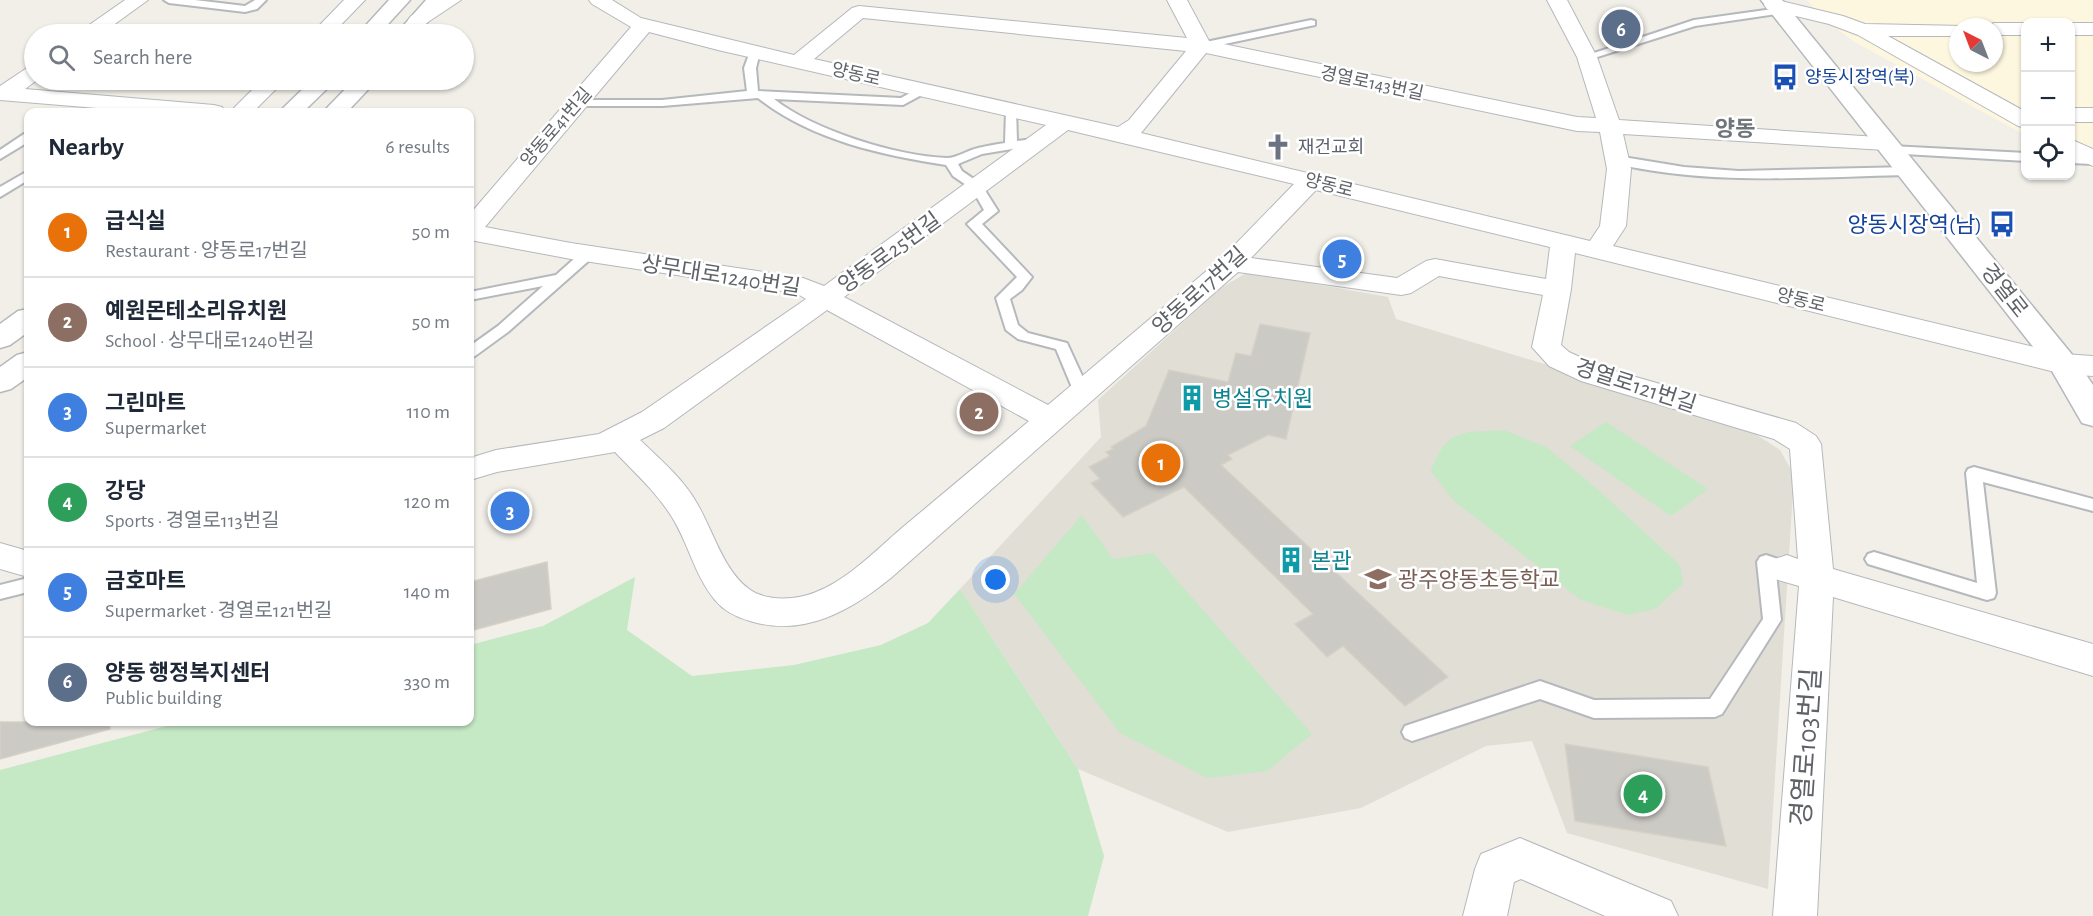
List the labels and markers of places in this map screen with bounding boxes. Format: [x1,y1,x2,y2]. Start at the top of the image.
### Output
pin: 6 [1602,6,1640,51]
bus stop icon: 양동시장역(북) [1770,62,1800,92]
place label: 양동시장역(북) [1805,67,1915,87]
church icon: 재건교회 [1263,132,1293,162]
place label: 재건교회 [1298,137,1364,157]
bus stop icon: 양동시장역(남) [1987,209,2017,239]
place label: 양동시장역(남) [1847,213,1982,236]
pin: 5 [1322,236,1362,282]
building icon: 병설유치원 [1177,383,1207,413]
place label: 병설유치원 [1212,387,1313,410]
pin: 2 [960,390,998,434]
pin: 1 [1142,440,1180,486]
pin: 3 [490,488,530,534]
building icon: 본관 [1276,545,1306,575]
place label: 본관 [1311,549,1351,572]
school or university icon: 광주양동초등학교 [1363,564,1393,594]
place label: 광주양동초등학교 [1398,568,1560,591]
pin: 4 [1624,772,1662,816]

